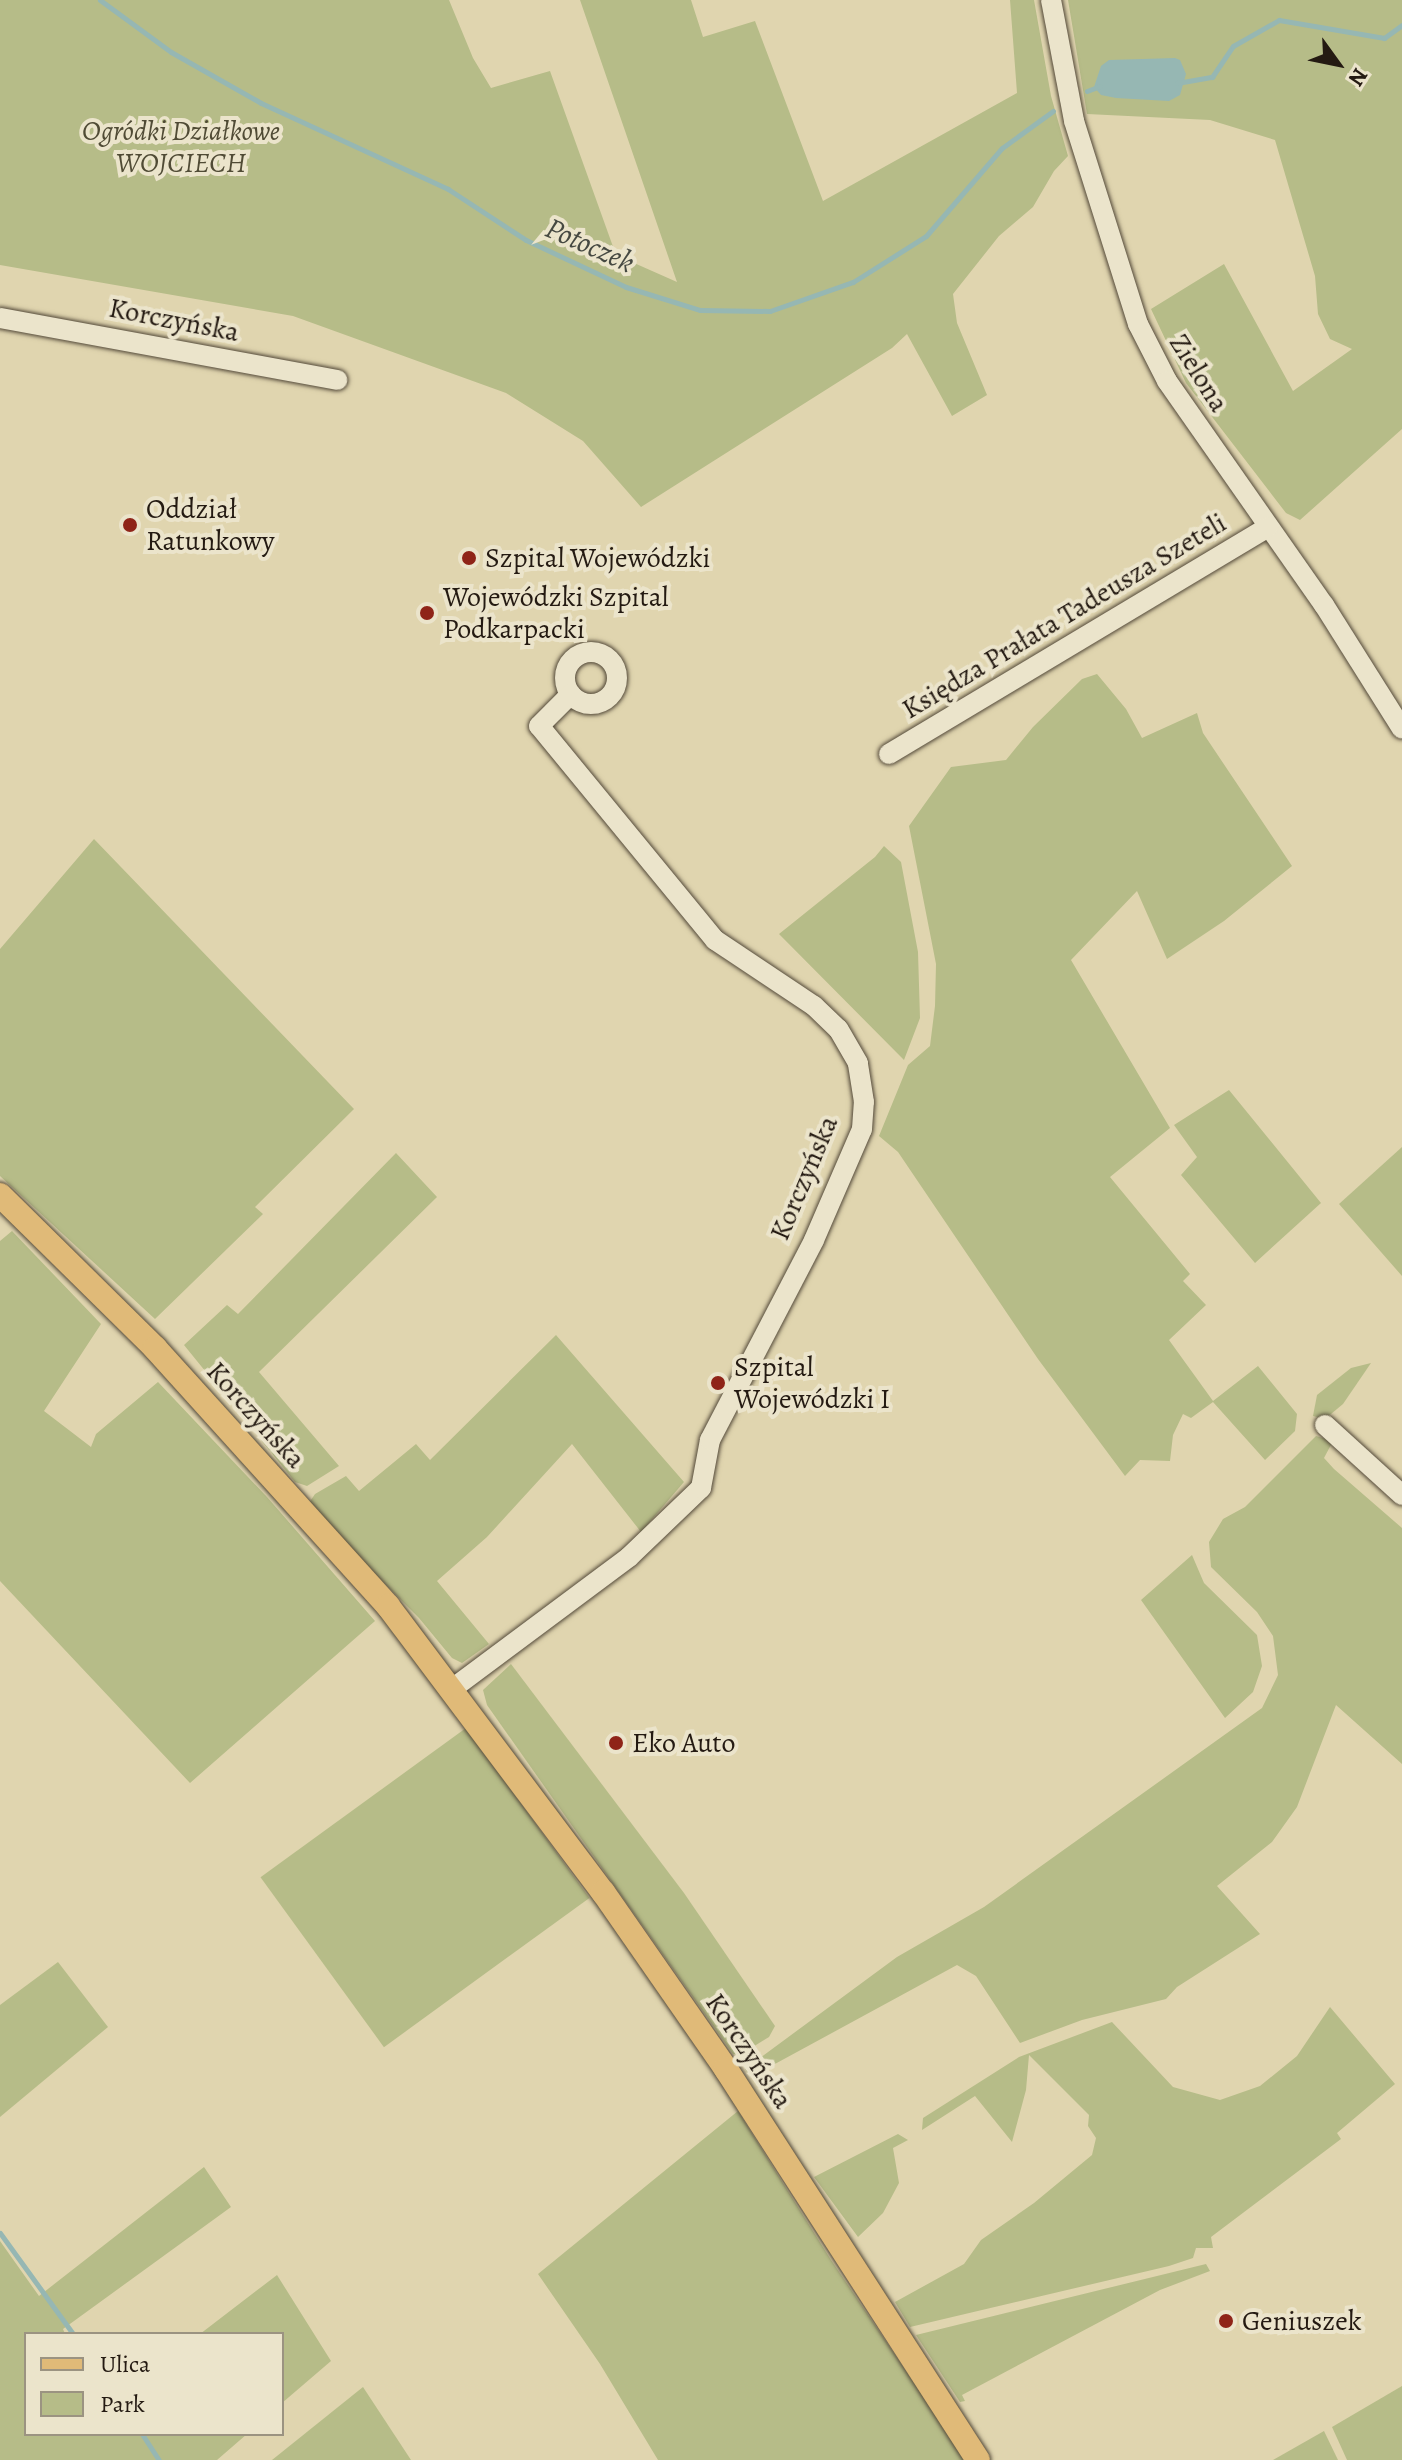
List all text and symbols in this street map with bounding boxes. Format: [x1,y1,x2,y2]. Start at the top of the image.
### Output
north arrow [1298,24,1378,104]
text: N [1341,62,1375,92]
park label: Ogródki Działkowe WOJCIECH [82,114,280,180]
water label: Potoczek [540,210,640,280]
street label: Korczyńska [106,291,242,349]
street label: Zielona [1162,328,1236,418]
place label: Oddział Ratunkowy [146,492,274,558]
street label: Księdza Prałata Tadeusza Szeteli [896,506,1232,726]
marker: Oddział Ratunkowy [121,516,139,534]
place label: Szpital Wojewódzki [485,541,711,575]
marker: Szpital Wojewódzki [460,549,478,567]
place label: Wojewódzki Szpital Podkarpacki [443,580,669,646]
marker: Wojewódzki Szpital Podkarpacki [418,604,436,622]
street label: Korczyńska [763,1111,845,1245]
place label: Szpital Wojewódzki I [734,1350,890,1416]
street label: Korczyńska [199,1355,313,1475]
marker: Szpital Wojewódzki I [709,1374,727,1392]
place label: Eko Auto [632,1726,736,1760]
marker: Eko Auto [607,1734,625,1752]
street label: Korczyńska [698,1987,800,2115]
place label: Geniuszek [1242,2304,1362,2338]
marker: Geniuszek [1217,2312,1235,2330]
legend [24,2332,284,2436]
text: Ulica [100,2348,150,2380]
text: Park [100,2388,145,2420]

